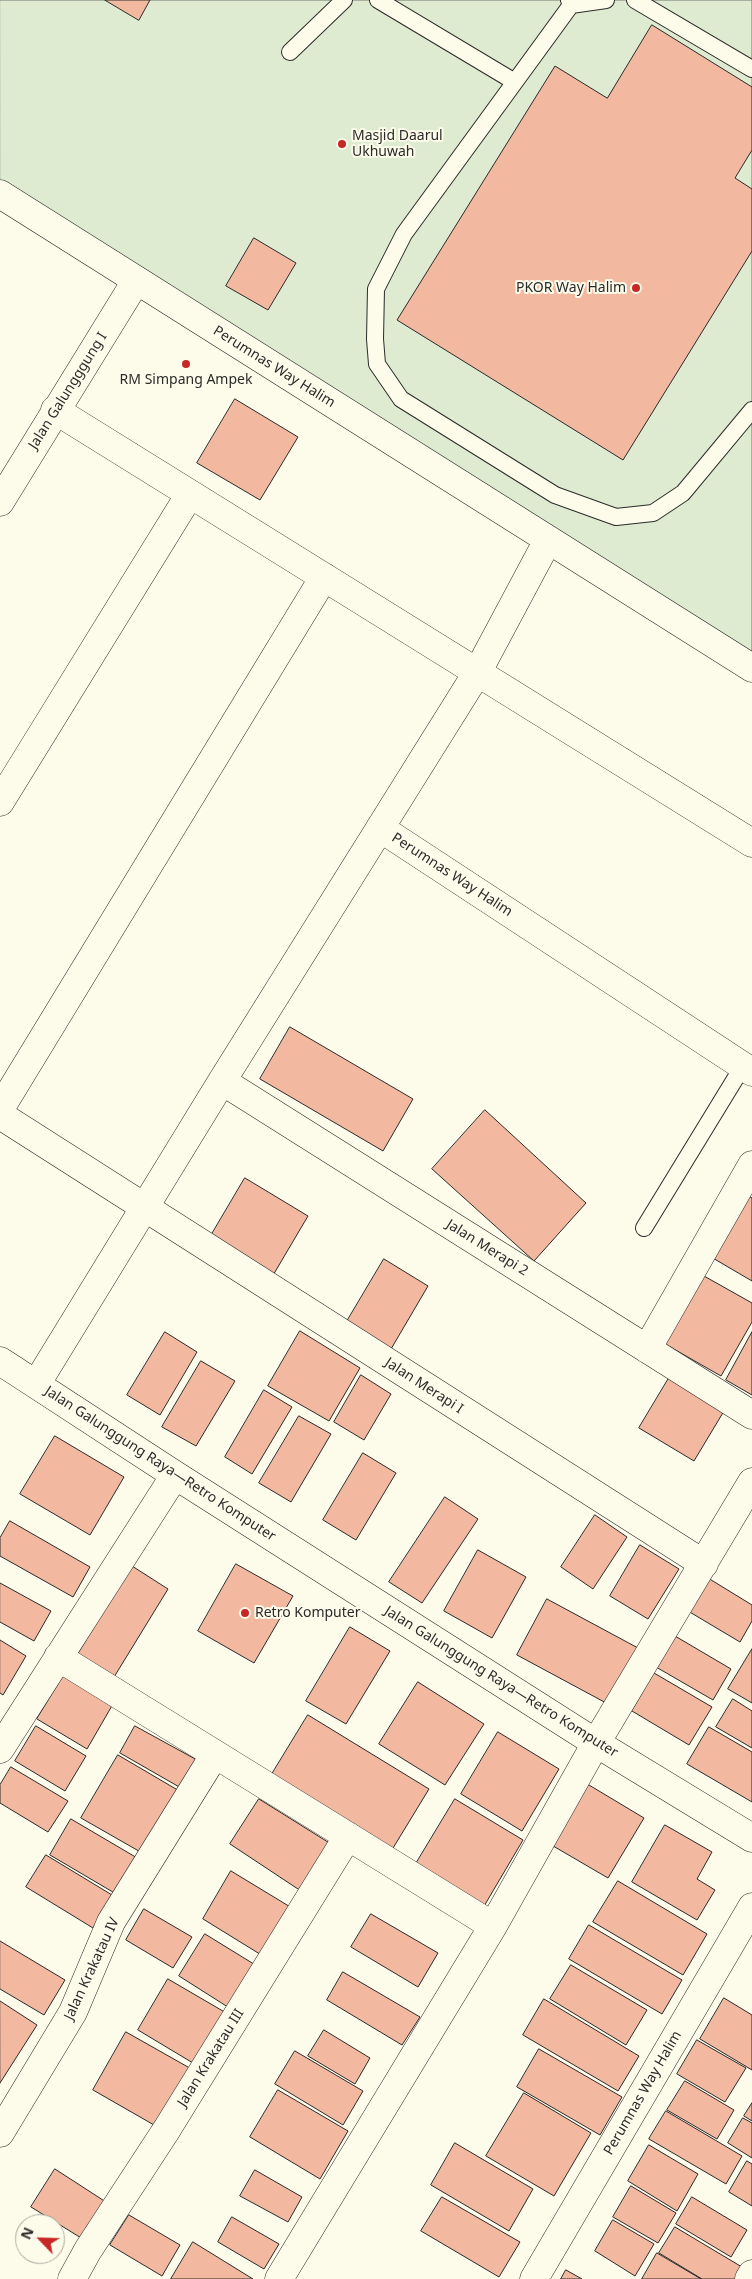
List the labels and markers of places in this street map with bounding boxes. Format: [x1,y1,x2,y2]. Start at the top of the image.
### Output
place label: Masjid Daarul Ukhuwah [352,128,443,160]
marker: Masjid Daarul Ukhuwah [336,138,348,150]
place label: PKOR Way Halim [516,280,626,296]
marker: PKOR Way Halim [630,282,642,294]
marker: RM Simpang Ampek [180,358,192,370]
place label: RM Simpang Ampek [120,372,252,388]
place label: Retro Komputer [255,1605,360,1621]
marker: Retro Komputer [239,1607,251,1619]

